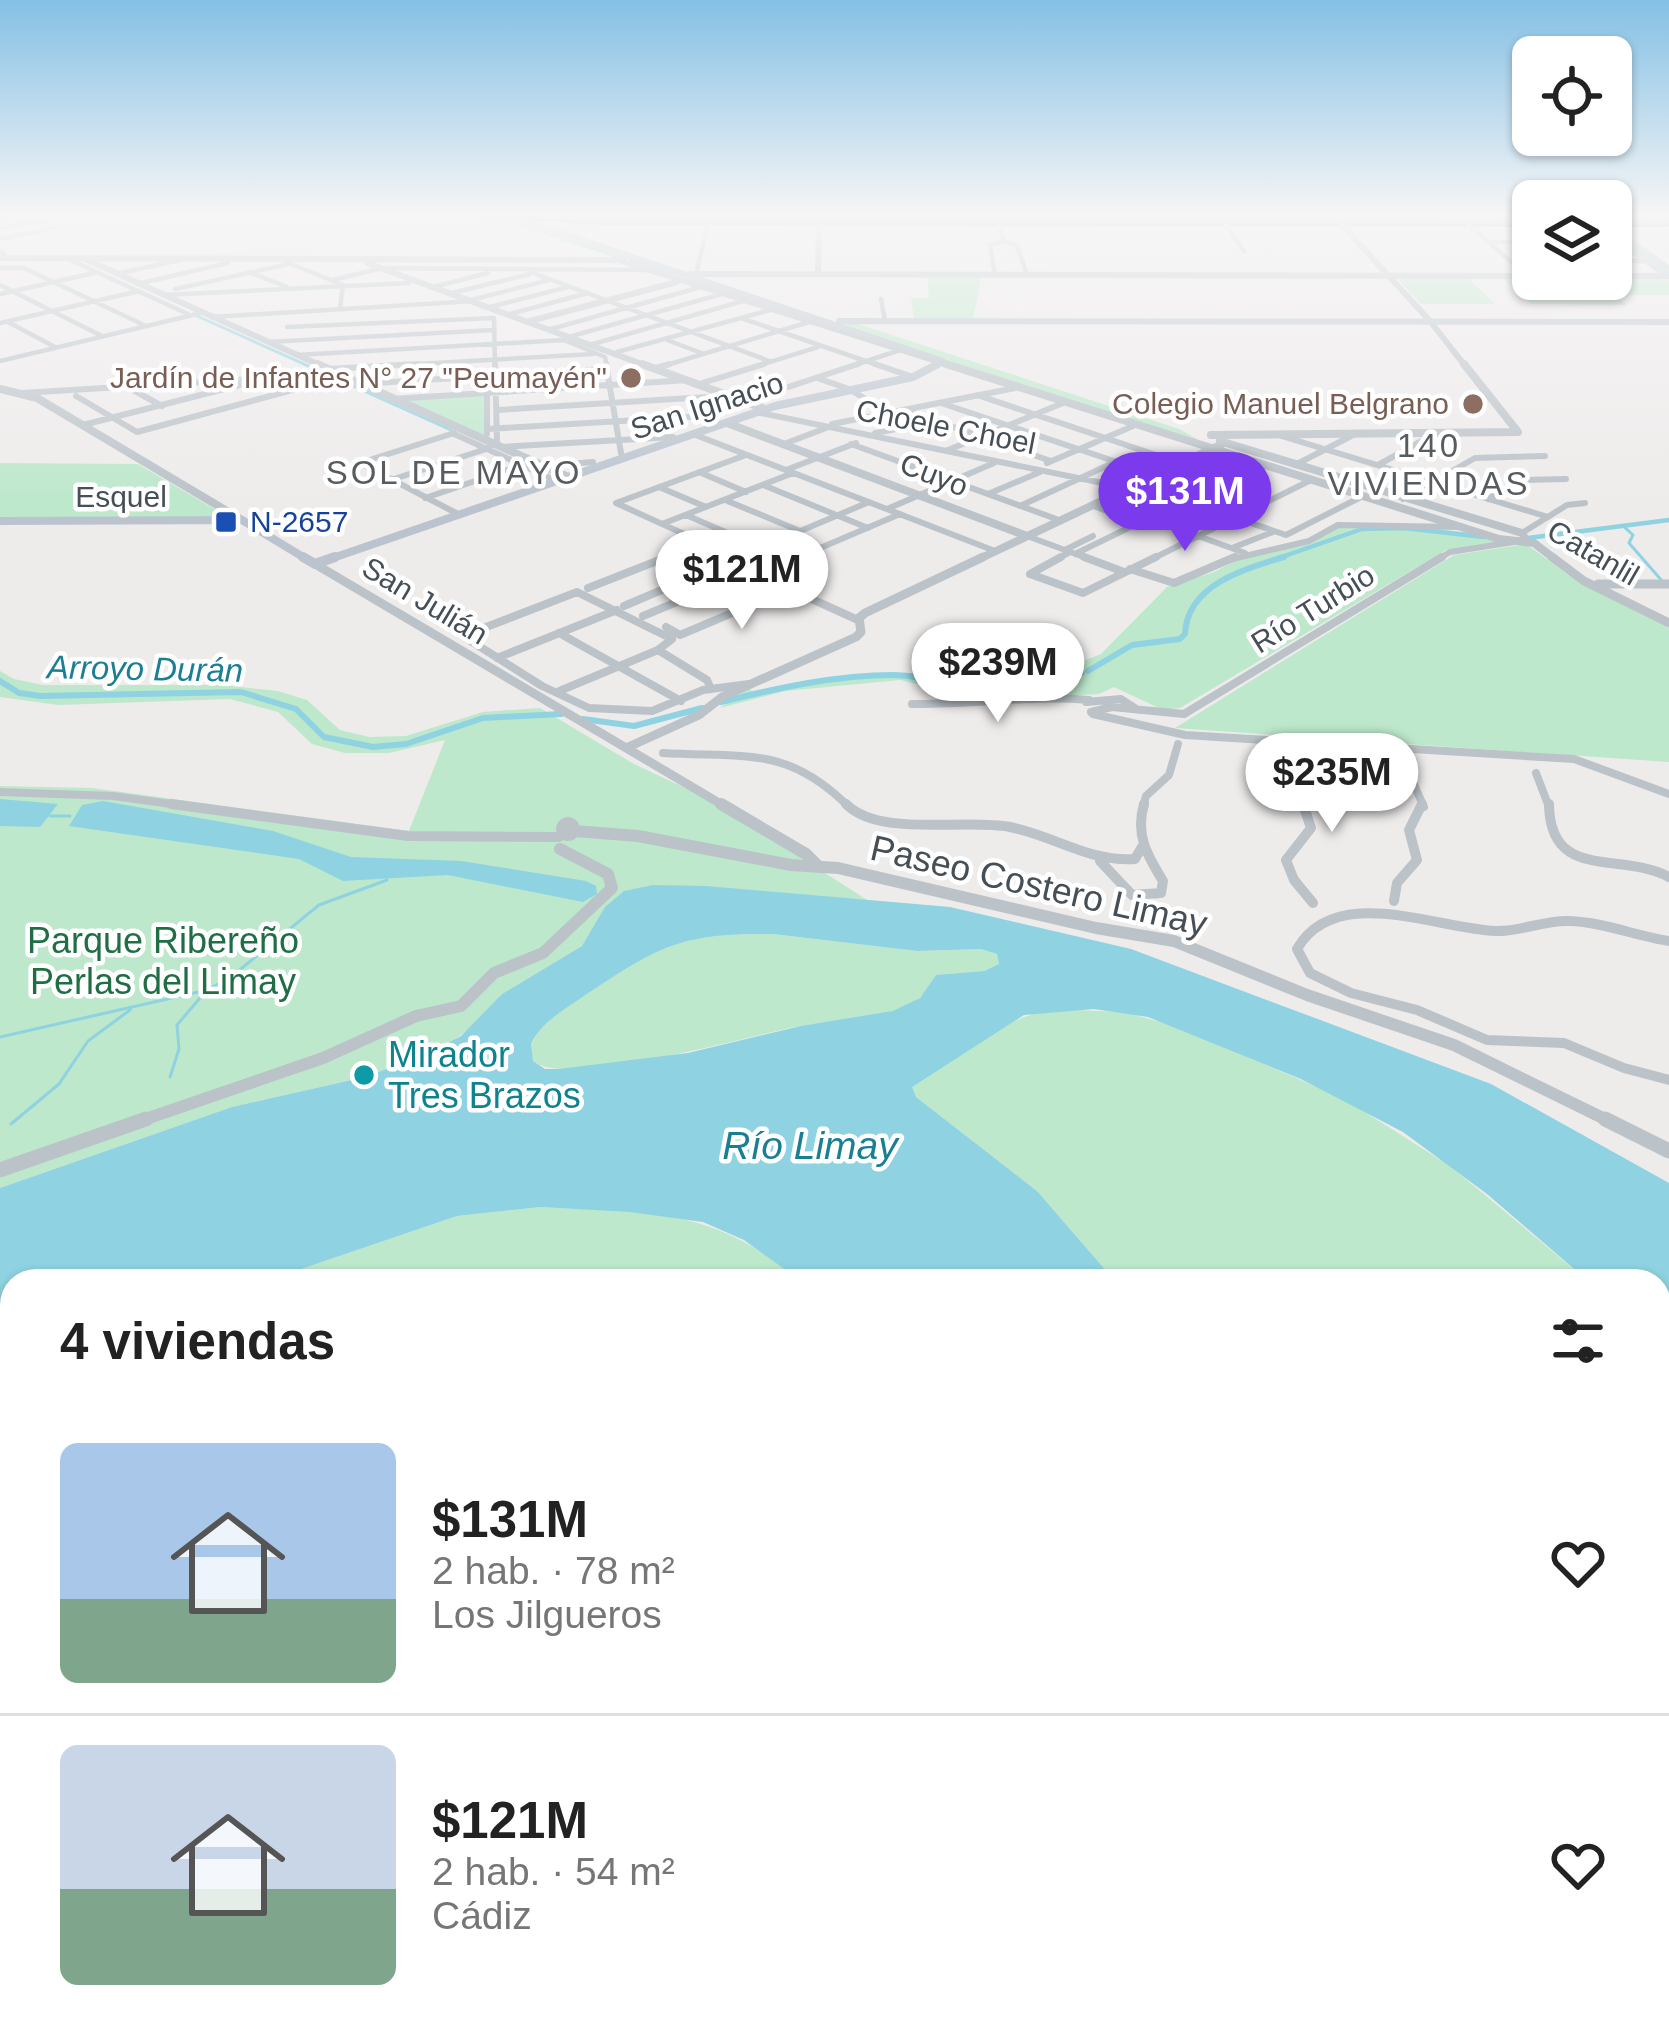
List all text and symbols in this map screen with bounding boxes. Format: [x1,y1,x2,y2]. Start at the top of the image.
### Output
map controls [1512,36,1632,300]
button: locate [1512,36,1632,156]
button: layers [1512,180,1632,300]
place label: Jardín de Infantes N° 27 "Peumayén" [110,361,607,394]
marker: Jardín de Infantes N° 27 "Peumayén" [618,365,644,391]
street label: San Ignacio [626,365,787,446]
place label: Colegio Manuel Belgrano [1112,387,1449,420]
marker: Colegio Manuel Belgrano [1460,391,1486,417]
street label: Choele Choel [854,393,1038,460]
district label: 140 VIVIENDAS [1327,427,1531,502]
street label: Cuyo [896,447,973,502]
pin: $131M [1101,452,1269,554]
district label: SOL DE MAYO [326,454,582,491]
text: $131M [1125,469,1245,512]
street label: Esquel [75,480,167,513]
place label: N-2657 [250,505,348,538]
marker: N-2657 [213,509,239,535]
street label: Catanlil [1542,513,1645,592]
pin: $121M [658,530,826,632]
text: $121M [682,547,802,590]
street label: San Julián [357,550,494,651]
street label: Río Turbio [1245,558,1380,659]
pin: $239M [914,623,1082,725]
text: $239M [938,640,1058,683]
water label: Arroyo Durán [45,648,243,689]
pin: $235M [1248,733,1416,835]
text: $235M [1272,750,1392,793]
street label: Paseo Costero Limay [867,827,1211,944]
park label: Parque Ribereño Perlas del Limay [27,920,299,1002]
place label: Mirador Tres Brazos [388,1034,581,1116]
marker: Mirador Tres Brazos [351,1062,377,1088]
water label: Río Limay [722,1124,900,1167]
icon: filters [1545,1308,1611,1374]
text: 4 viviendas [60,1313,335,1370]
icon: home [156,1491,300,1635]
text: $131M [432,1491,588,1548]
icon: heart [1545,1530,1611,1596]
text: 2 hab. · 78 m² [432,1549,675,1592]
text: Los Jilgueros [432,1593,662,1636]
text: $121M [432,1792,588,1849]
icon: home [156,1793,300,1937]
icon: heart [1545,1832,1611,1898]
text: 2 hab. · 54 m² [432,1850,675,1893]
text: Cádiz [432,1894,532,1937]

